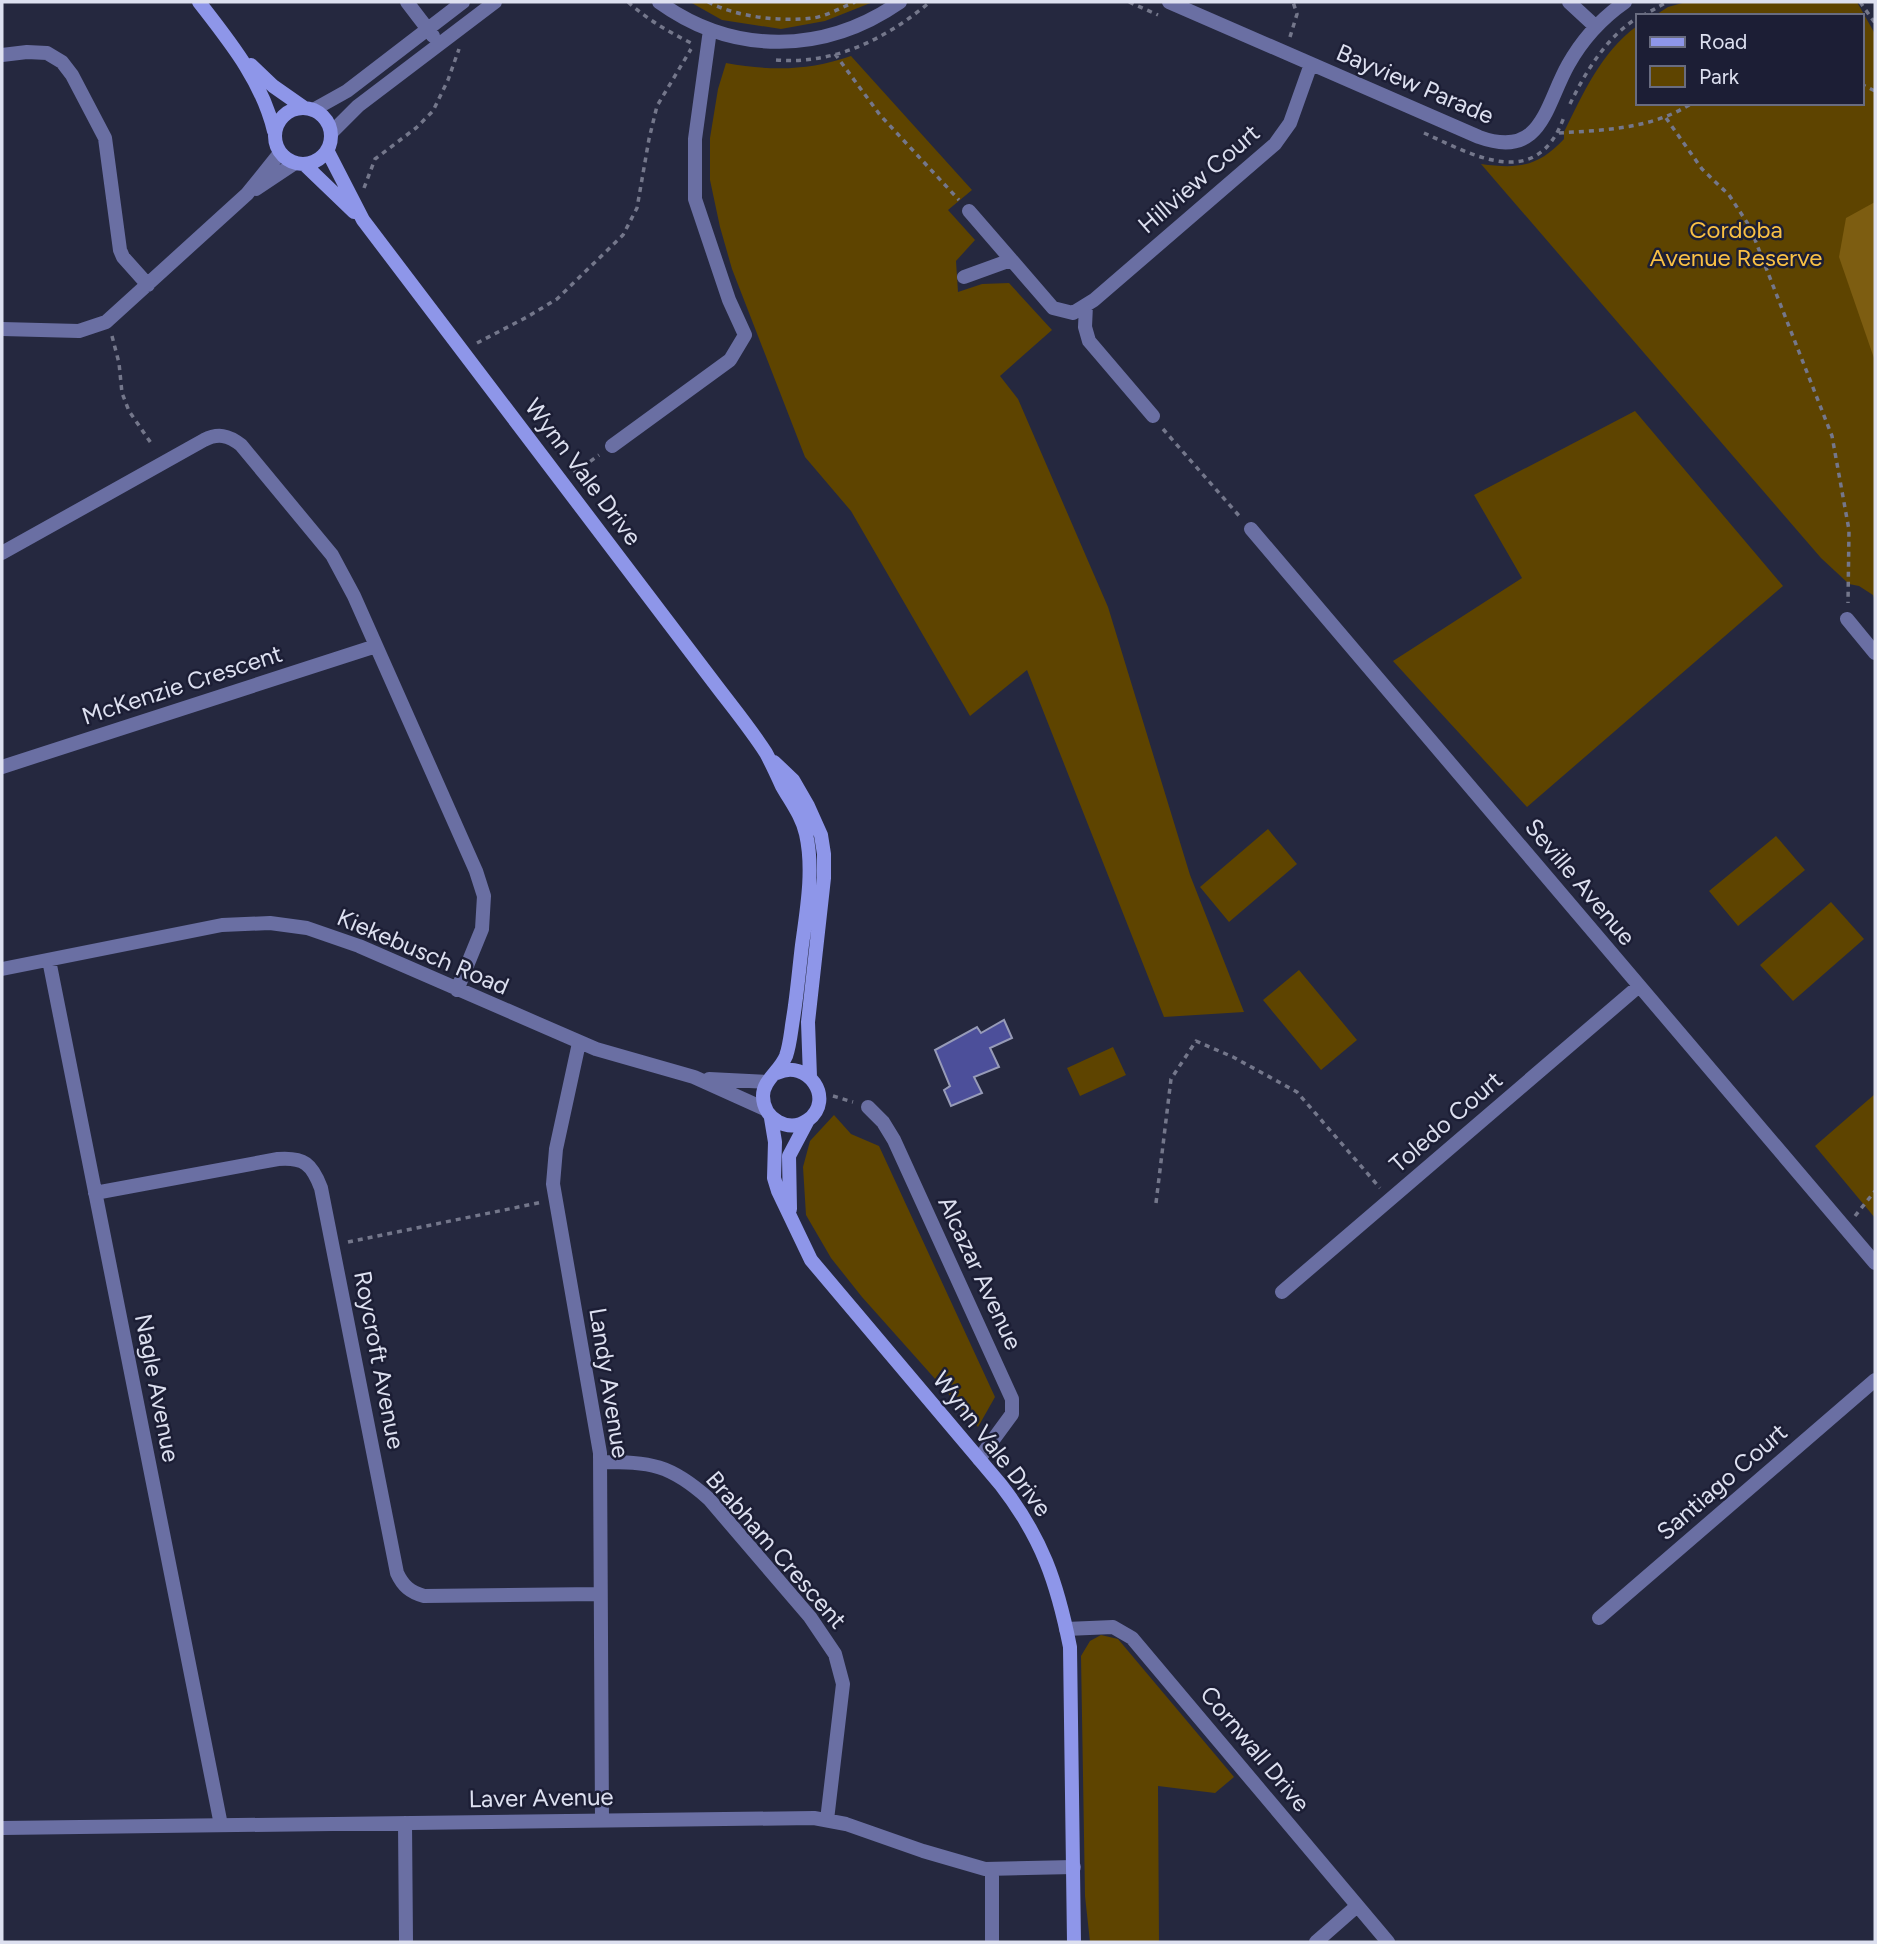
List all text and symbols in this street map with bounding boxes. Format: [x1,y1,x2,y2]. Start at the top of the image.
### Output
legend [1636,14,1863,105]
text: Road [1699,29,1747,54]
street label: Bayview Parade [1332,37,1498,130]
text: Park [1699,64,1740,89]
street label: Hillview Court [1132,118,1265,239]
park label: Cordoba Avenue Reserve [1650,215,1822,272]
street label: Wynn Vale Drive [519,393,648,551]
street label: McKenzie Crescent [78,638,286,731]
street label: Seville Avenue [1519,812,1642,951]
street label: Kiekebusch Road [333,902,514,1001]
street label: Toledo Court [1383,1065,1508,1178]
street label: Alcazar Avenue [932,1191,1029,1354]
street label: Roycroft Avenue [348,1268,411,1452]
street label: Landy Avenue [583,1306,636,1460]
street label: Nagle Avenue [129,1311,186,1464]
street label: Wynn Vale Drive [927,1365,1058,1522]
street label: Santiago Court [1651,1417,1793,1546]
street label: Brabham Crescent [700,1465,853,1634]
street label: Cornwall Drive [1194,1680,1316,1817]
street label: Laver Avenue [468,1782,614,1813]

